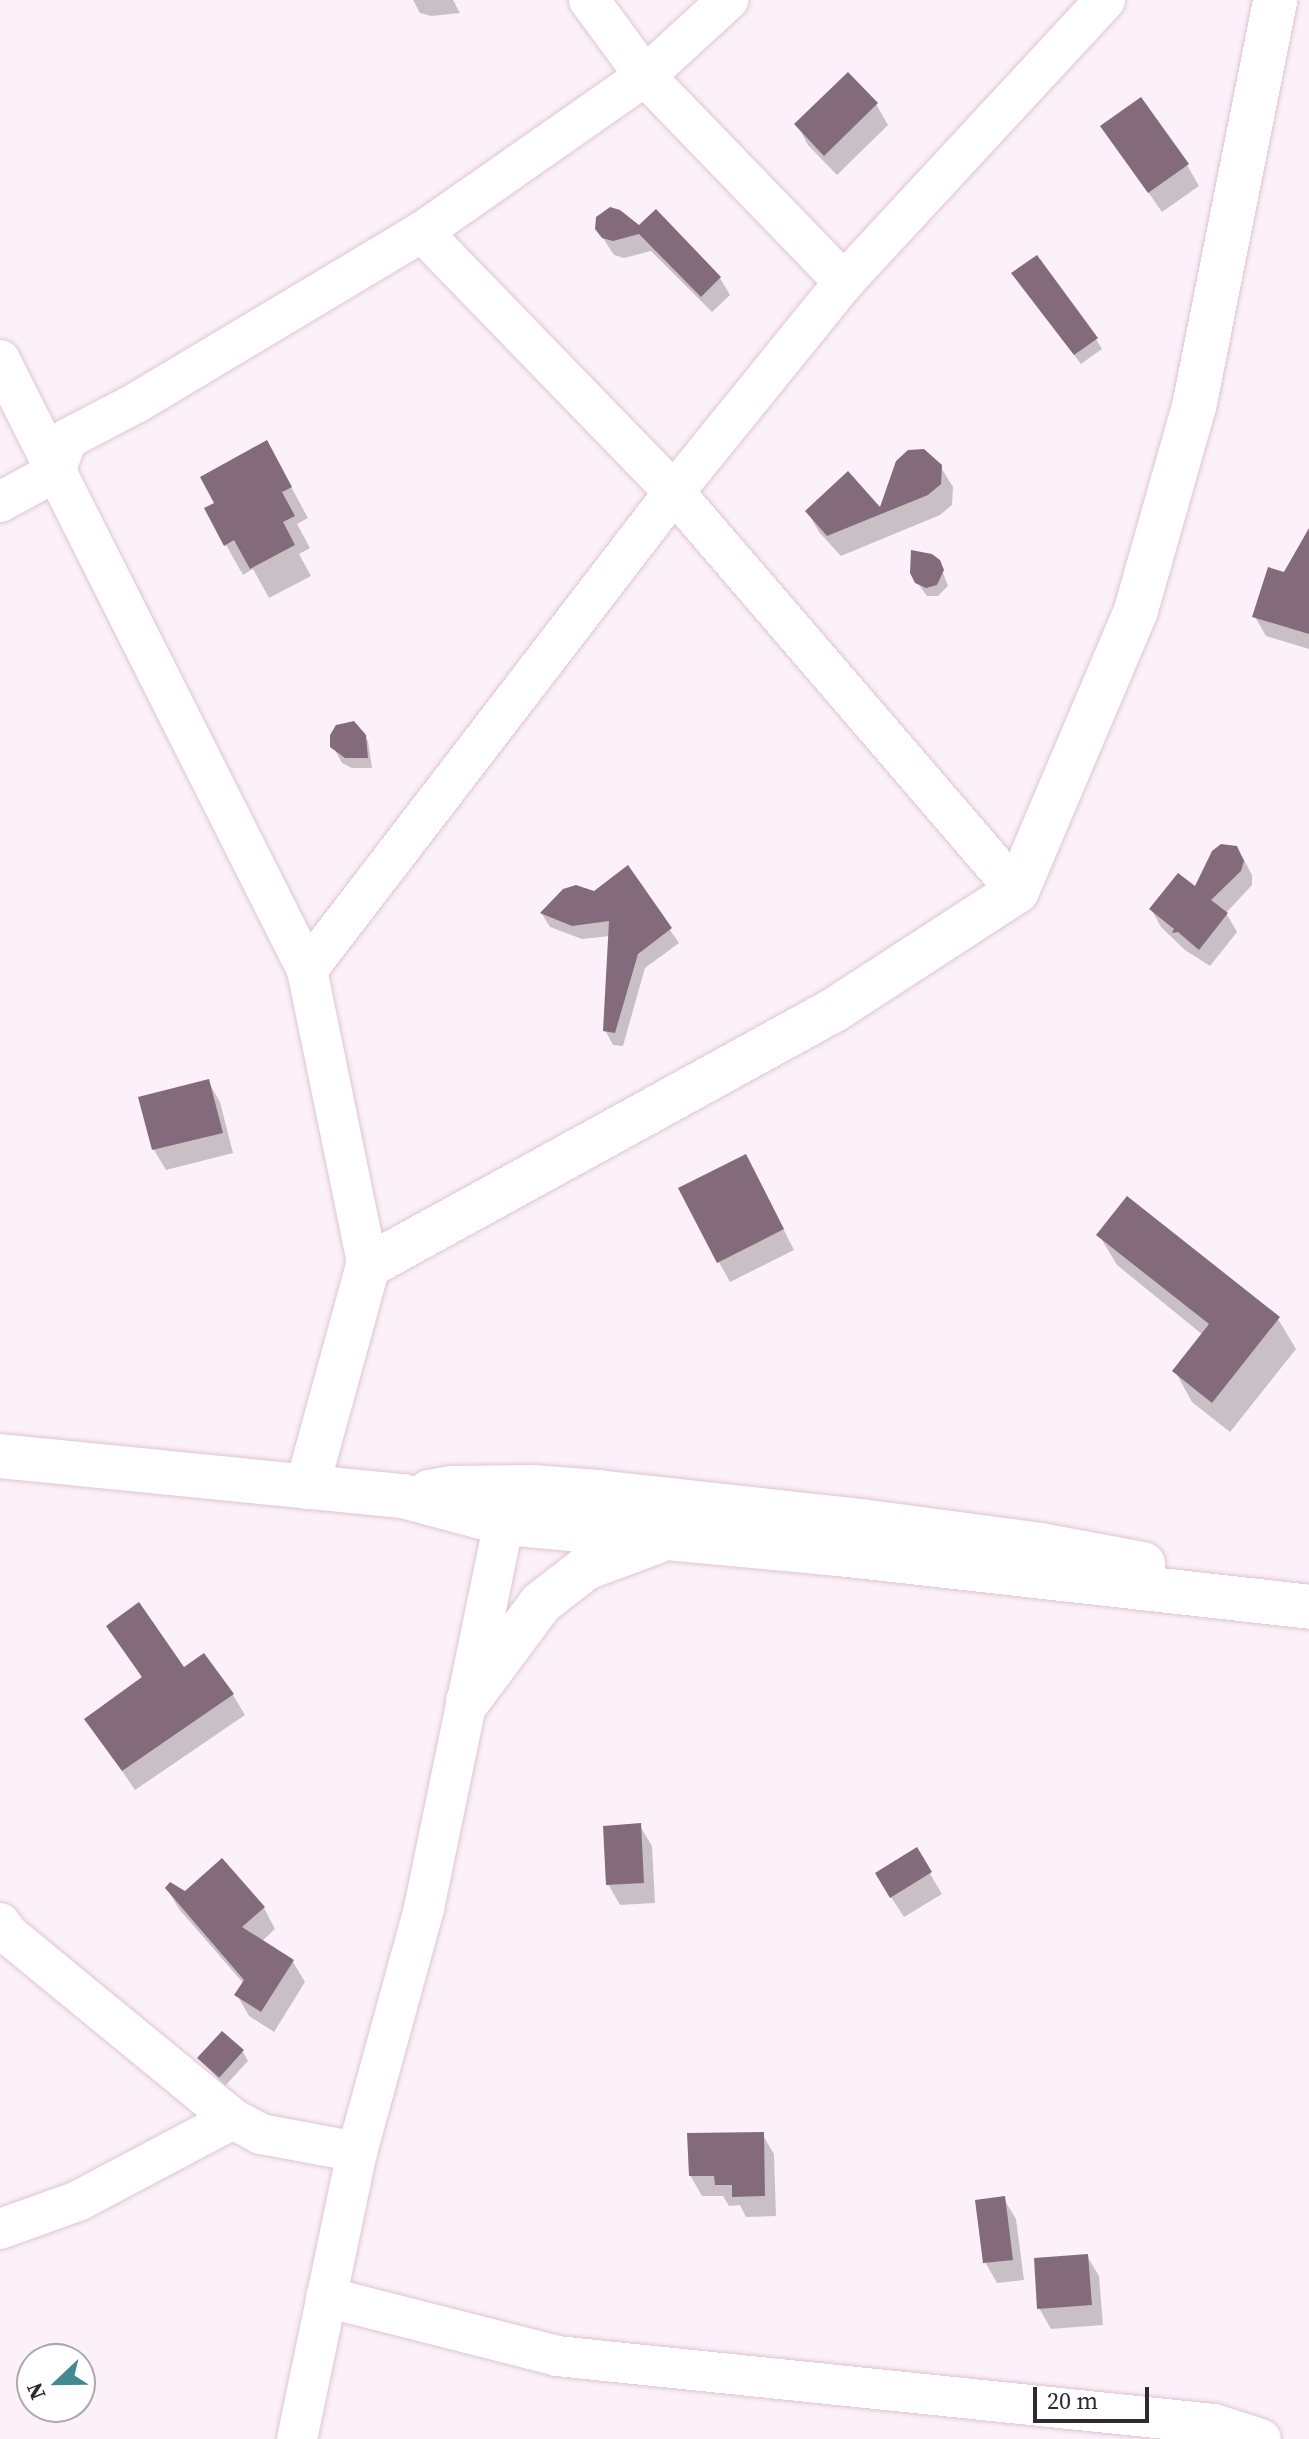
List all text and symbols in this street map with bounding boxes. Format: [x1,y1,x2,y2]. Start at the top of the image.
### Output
north arrow [16,2343,96,2423]
scale bar [1037,2371,1153,2421]
text: N [19,2378,53,2404]
text: 20 m [1047,2384,1098,2417]

